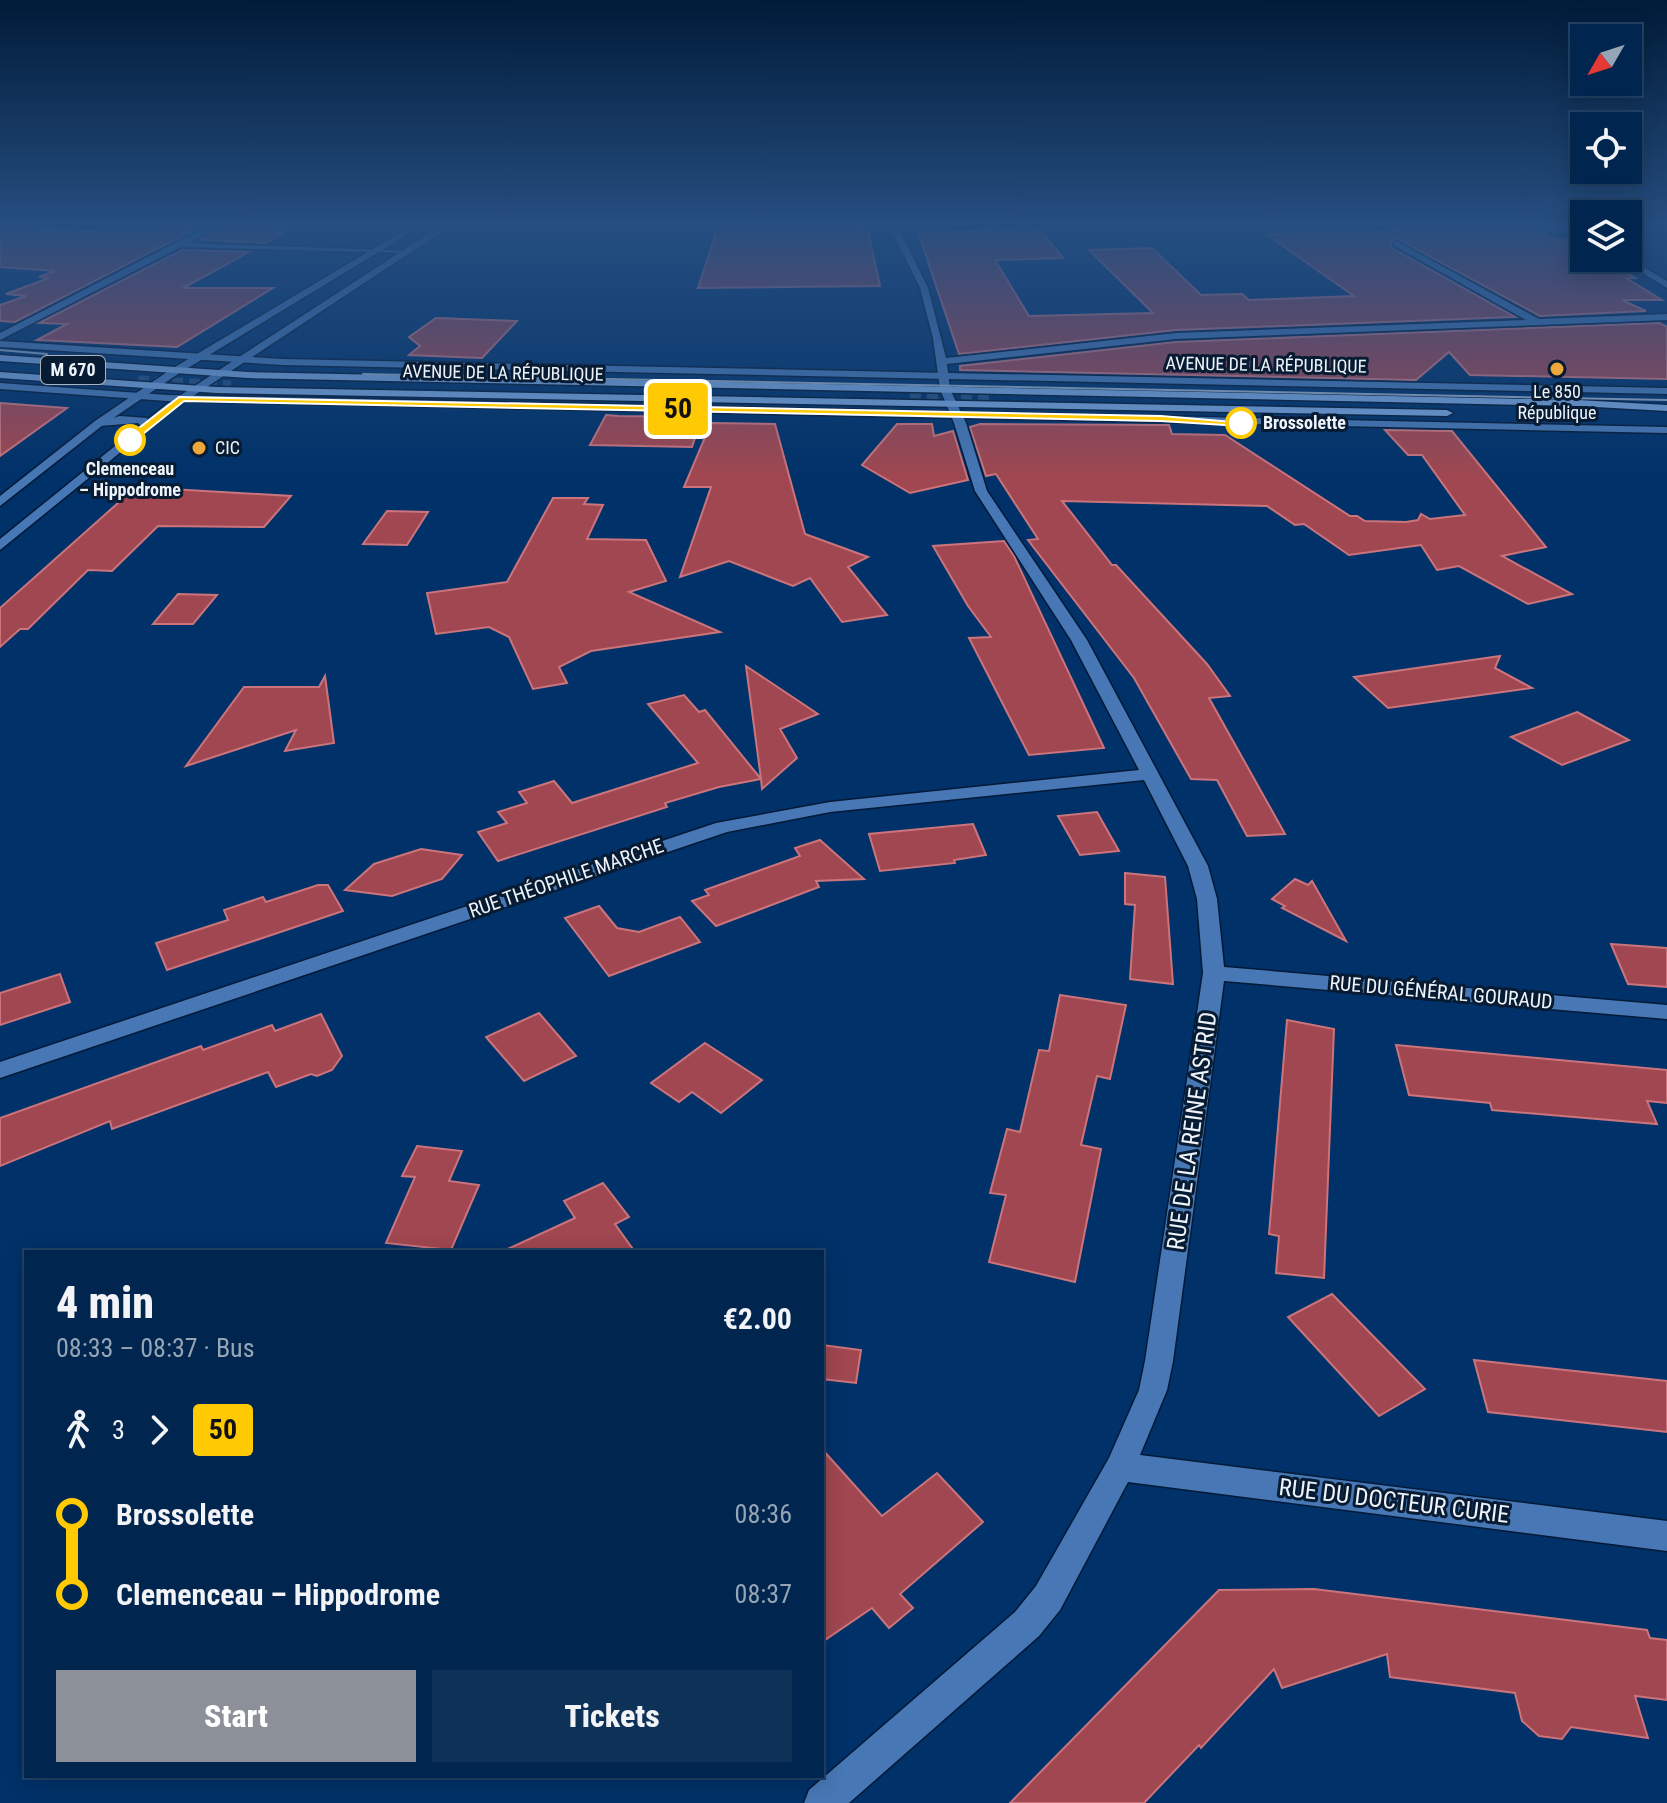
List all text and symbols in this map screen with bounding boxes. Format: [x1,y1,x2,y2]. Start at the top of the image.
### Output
north arrow [1570,24,1642,96]
map controls [1570,24,1642,272]
button: locate [1570,112,1642,184]
button: layers [1570,200,1642,272]
street label: AVENUE DE LA RÉPUBLIQUE [1165,352,1367,377]
road number: M 670 [41,356,105,384]
street label: AVENUE DE LA RÉPUBLIQUE [402,360,604,385]
marker: Le 850 République [1548,360,1566,378]
place label: Le 850 République [1518,381,1596,423]
line badge: 50 [642,383,714,435]
text: 50 [664,392,692,425]
marker: Brossolette [1226,408,1256,438]
place label: Brossolette [1263,412,1346,433]
marker: Clemenceau – Hippodrome [115,425,145,455]
place label: CIC [215,437,240,458]
marker: CIC [190,439,208,457]
place label: Clemenceau – Hippodrome [79,458,181,500]
street label: RUE THÉOPHILE MARCHE [465,833,667,923]
street label: RUE DU GÉNÉRAL GOURAUD [1329,970,1553,1014]
street label: RUE DE LA REINE ASTRID [1161,1010,1223,1252]
text: 4 min [56,1277,154,1329]
text: €2.00 [723,1301,792,1336]
text: 08:33 – 08:37 · Bus [56,1333,255,1363]
icon: walk [56,1408,100,1452]
icon: forward [137,1408,181,1452]
text: 50 [209,1413,237,1446]
text: 3 [112,1415,125,1445]
street label: RUE DU DOCTEUR CURIE [1277,1473,1511,1529]
text: Brossolette [116,1497,254,1532]
text: 08:36 [735,1499,792,1529]
text: Clemenceau – Hippodrome [116,1577,440,1612]
text: 08:37 [735,1579,792,1609]
button: Start [56,1670,416,1762]
button: Tickets [432,1670,792,1762]

